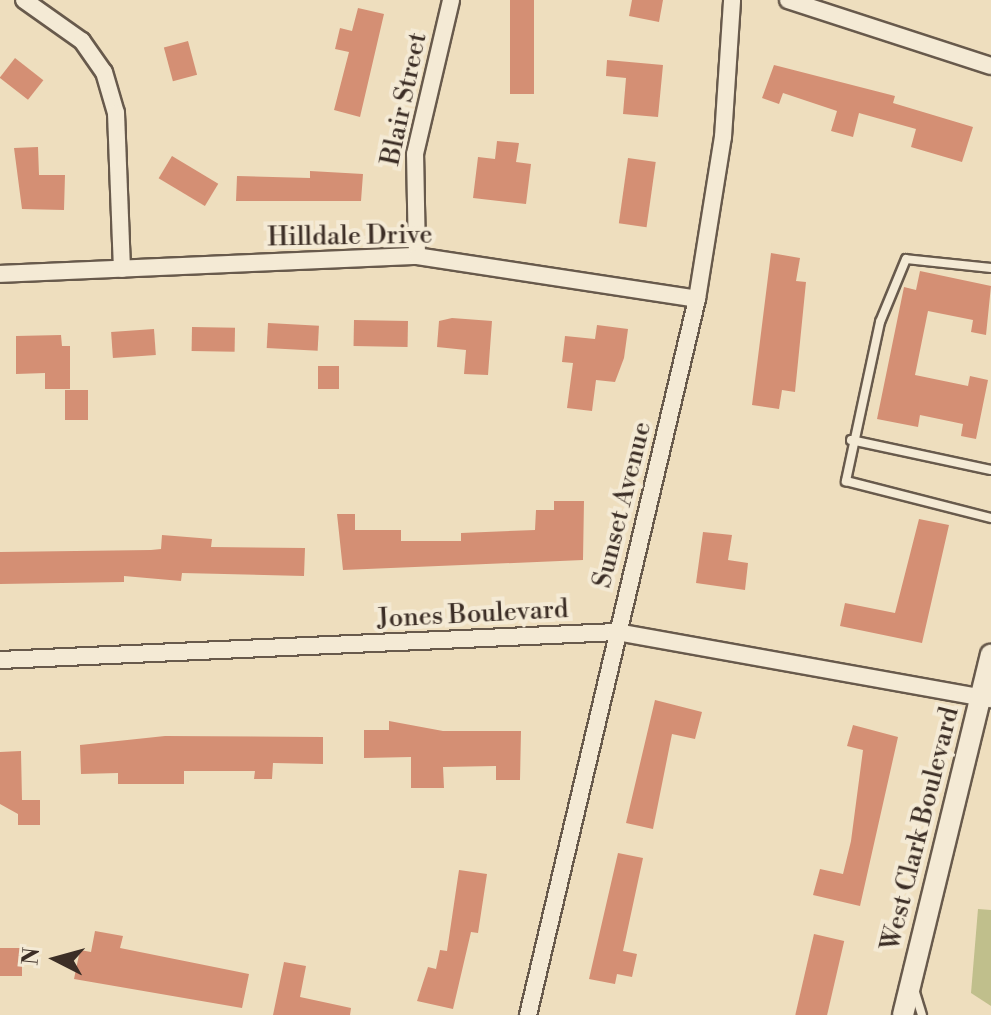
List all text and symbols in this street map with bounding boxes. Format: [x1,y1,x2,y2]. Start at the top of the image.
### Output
street label: Blair Street [376,30,434,168]
street label: Hilldale Drive [267,220,433,254]
street label: Sunset Avenue [587,419,659,591]
street label: Jones Boulevard [377,594,569,636]
street label: West Clark Boulevard [876,704,966,954]
north arrow [16,919,96,999]
text: N [17,946,46,967]

